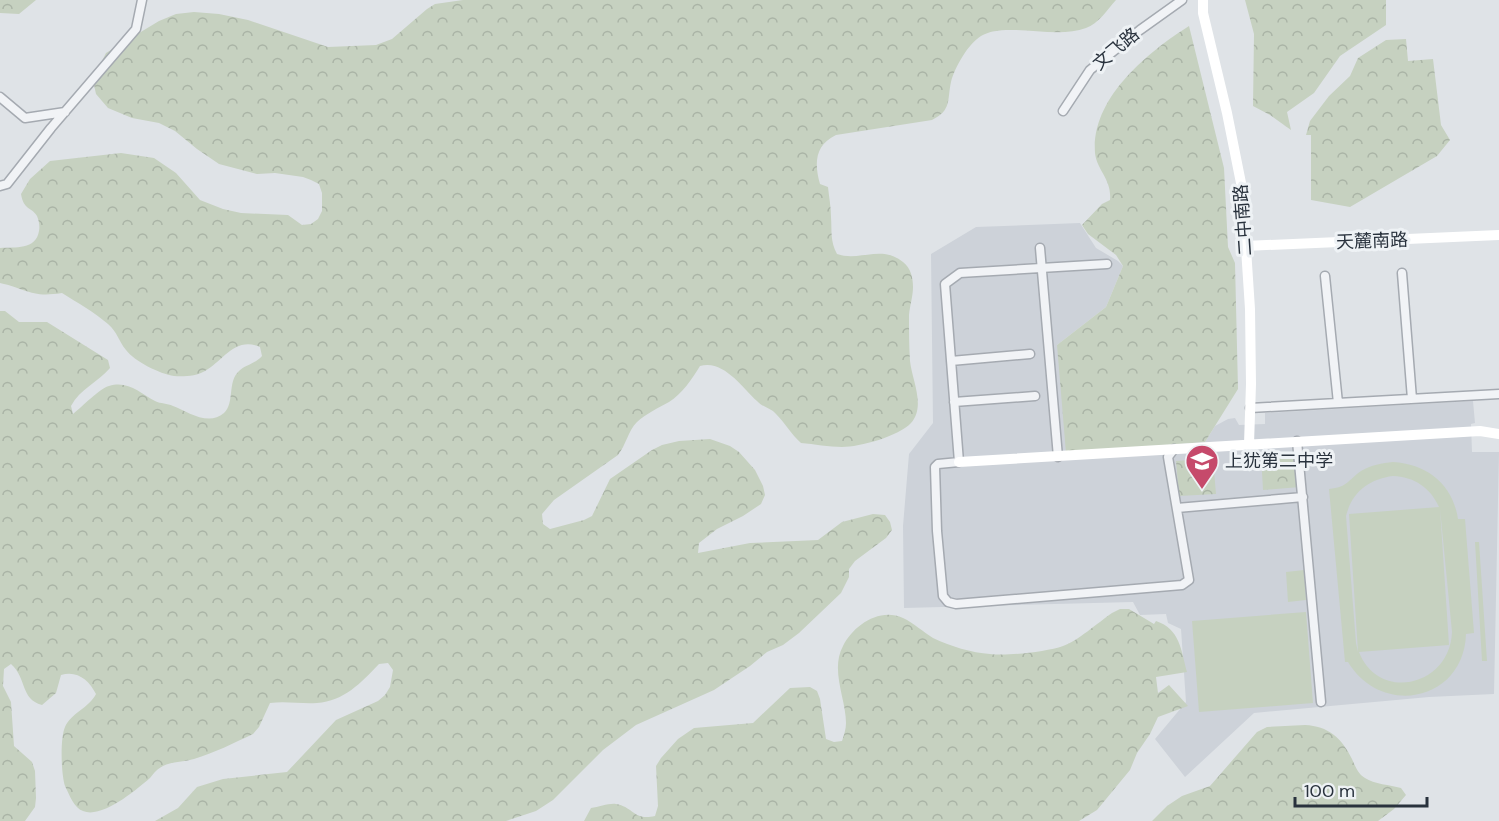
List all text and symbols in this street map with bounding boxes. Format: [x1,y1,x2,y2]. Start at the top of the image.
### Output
street label: 文飞路 [1088,22,1144,76]
street label: 二中南路 [1229,183,1257,257]
street label: 天麓南路 [1336,228,1408,254]
school or university icon: 上犹第二中学 [1184,443,1220,490]
place label: 上犹第二中学 [1225,449,1333,473]
scale bar [1295,770,1427,808]
text: 100 m [1304,779,1355,803]

